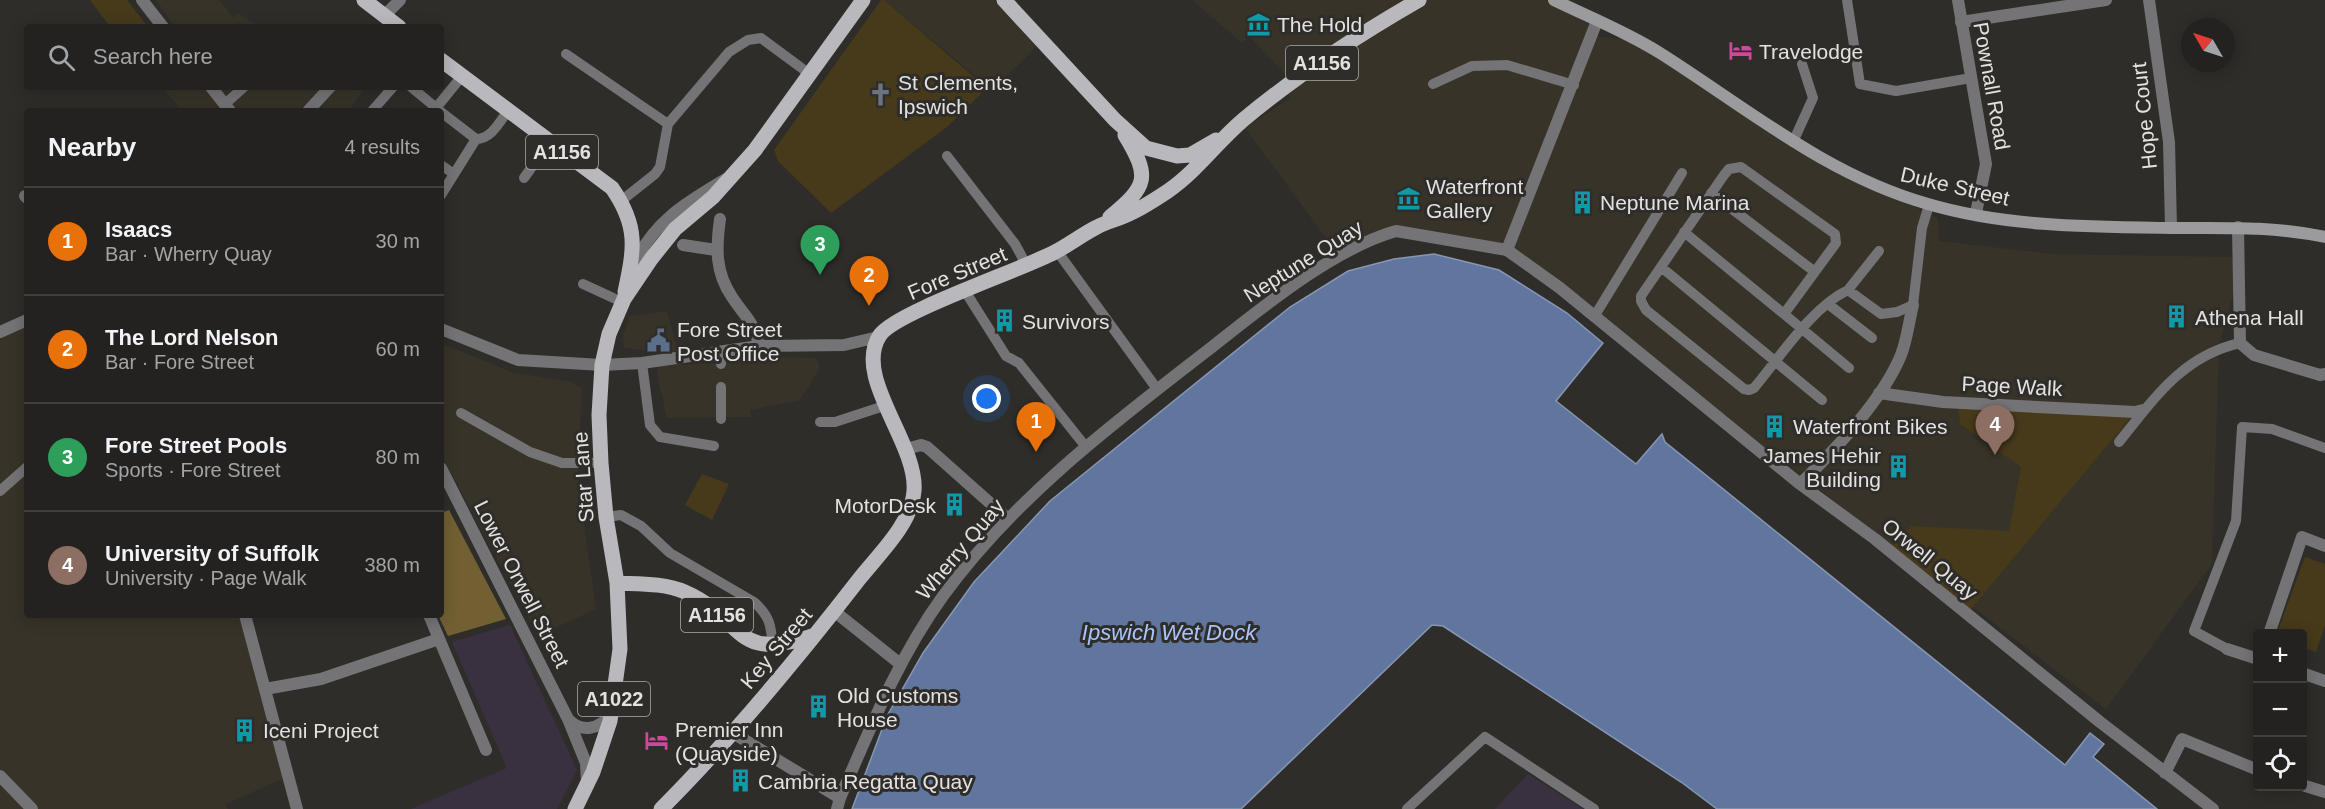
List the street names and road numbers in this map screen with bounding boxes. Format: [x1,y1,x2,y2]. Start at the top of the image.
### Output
street label: Pownall Road [1969,20,2015,152]
road number: A1156 [1286,46,1358,80]
street label: Hope Court [2127,61,2161,171]
road number: A1156 [526,135,598,169]
street label: Duke Street [1898,162,2012,210]
street label: Neptune Quay [1239,215,1367,307]
street label: Fore Street [904,242,1010,304]
street label: Page Walk [1961,372,2063,400]
street label: Star Lane [568,431,598,523]
street label: Wherry Quay [911,494,1009,604]
street label: Lower Orwell Street [470,497,574,672]
street label: Orwell Quay [1878,514,1983,605]
road number: A1156 [681,598,753,632]
street label: Key Street [736,603,816,693]
road number: A1022 [578,682,650,716]

